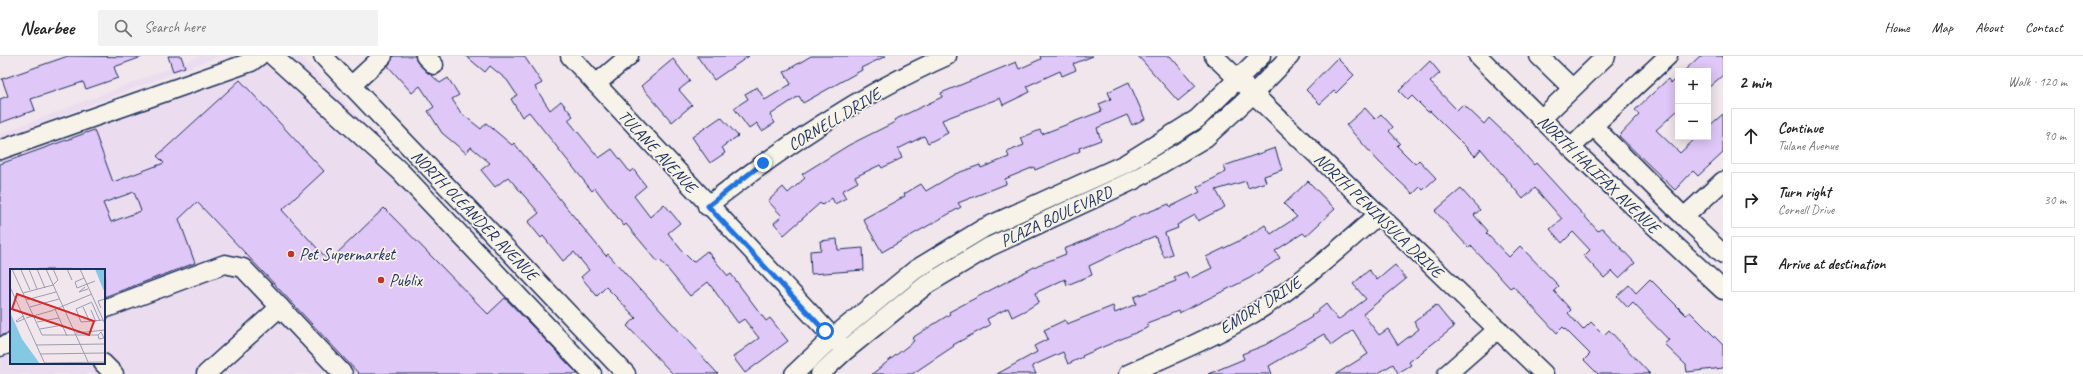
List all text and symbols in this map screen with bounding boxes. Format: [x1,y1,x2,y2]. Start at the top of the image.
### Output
search box [98,10,378,46]
text: Nearbee [20,16,74,40]
icon: search [112,17,134,39]
text: Search here [144,18,205,37]
text: Home [1884,19,1910,36]
text: Map [1932,19,1953,36]
text: About [1975,19,2003,36]
text: Contact [2025,19,2063,36]
map controls [1675,68,1711,140]
button: + [1675,68,1711,104]
text: 2 min [1739,72,1772,93]
text: Walk · 120 m [2008,74,2067,90]
street label: CORNELL DRIVE [784,82,886,155]
button: − [1675,104,1711,140]
street label: TULANE AVENUE [614,105,703,199]
street label: NORTH HALIFAX AVENUE [1533,111,1666,240]
text: Continue [1778,119,1823,138]
icon: ahead [1740,125,1762,147]
text: 90 m [2044,128,2066,144]
text: Tulane Avenue [1778,138,1838,154]
street label: NORTH OLEANDER AVENUE [407,146,544,287]
street label: NORTH PENINSULA DRIVE [1310,148,1449,284]
route end [754,154,772,172]
street label: PLAZA BOULEVARD [997,181,1117,252]
text: Turn right [1778,183,1831,202]
icon: right [1740,189,1762,211]
text: 30 m [2044,192,2066,208]
text: Cornell Drive [1778,202,1834,218]
place label: Pet Supermarket [299,244,397,265]
marker: Pet Supermarket [286,249,296,259]
icon: arrive [1740,253,1762,275]
text: Arrive at destination [1778,255,1885,274]
inset map [10,269,105,364]
place label: Publix [389,270,423,291]
street label: EMORY DRIVE [1216,271,1307,339]
marker: Publix [376,275,386,285]
route start [816,322,834,340]

